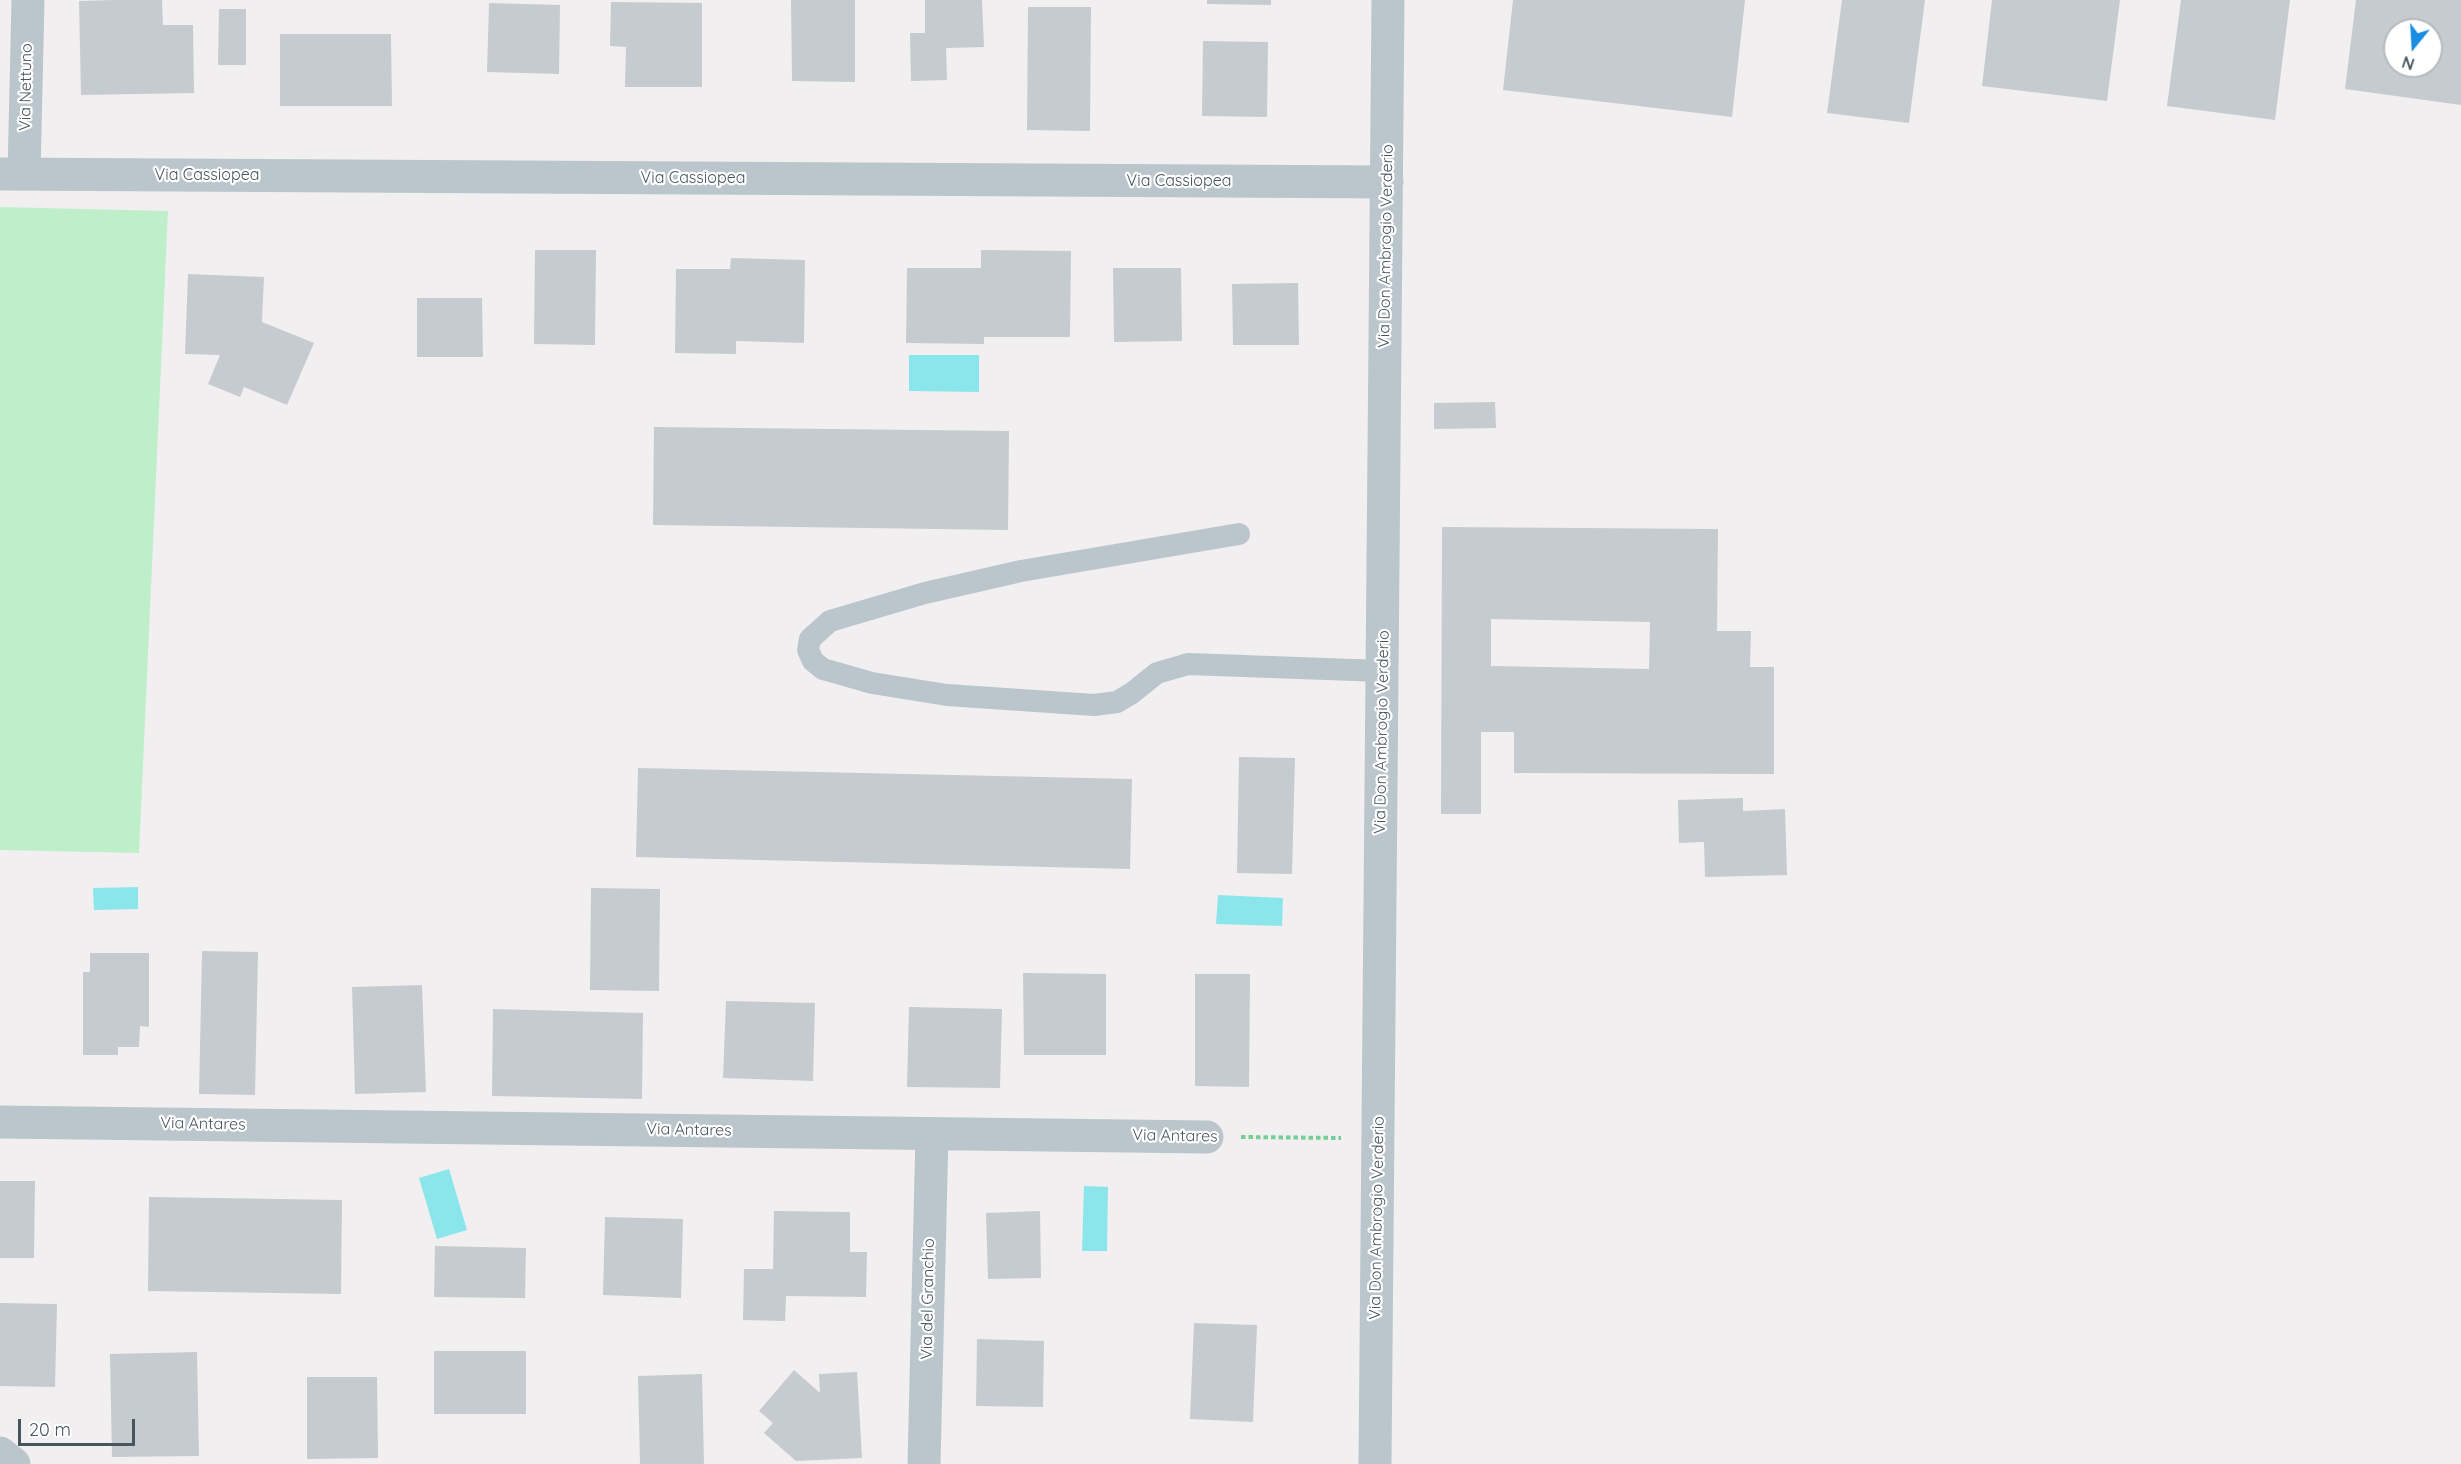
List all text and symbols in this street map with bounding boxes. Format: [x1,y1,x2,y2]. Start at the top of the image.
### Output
north arrow [2383,18,2443,78]
street label: Via Nettuno [16,43,36,131]
text: N [2399,52,2417,75]
street label: Via Don Ambrogio Verderio [1375,144,1397,348]
street label: Via Cassiopea [155,165,259,185]
street label: Via Cassiopea [641,168,745,188]
street label: Via Cassiopea [1127,171,1231,191]
street label: Via Don Ambrogio Verderio [1371,630,1393,834]
street label: Via Antares [160,1114,246,1134]
street label: Via Don Ambrogio Verderio [1366,1116,1388,1320]
street label: Via Antares [646,1120,732,1140]
street label: Via Antares [1132,1126,1218,1146]
street label: Via del Granchio [917,1238,939,1360]
scale bar [21,1407,138,1445]
text: 20 m [29,1418,71,1441]

